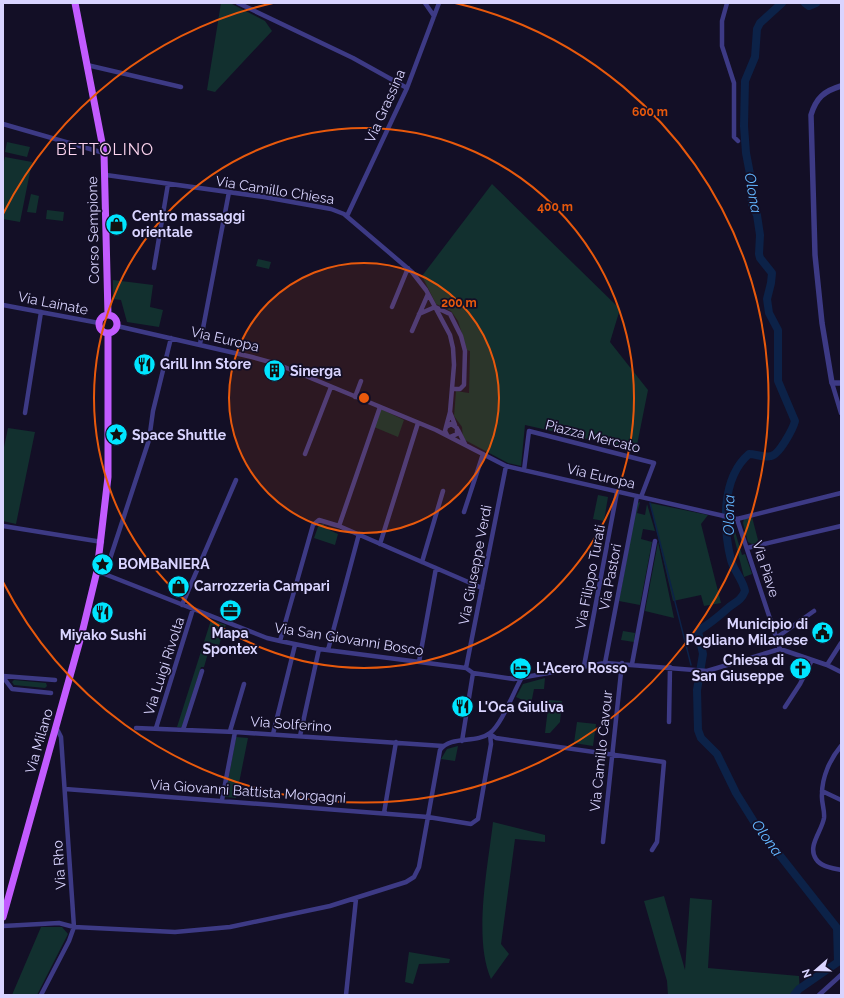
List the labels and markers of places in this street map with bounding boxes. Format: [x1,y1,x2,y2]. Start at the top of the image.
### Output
place label: Centro massaggi orientale [132,208,245,240]
shop icon: Centro massaggi orientale [104,211,130,237]
restaurant icon: Grill Inn Store [132,351,158,377]
place label: Grill Inn Store [160,356,252,372]
building icon: Sinerga [261,358,287,384]
place label: Sinerga [290,363,341,379]
centre of rings [357,391,371,405]
place icon: Space Shuttle [104,422,130,448]
place label: Space Shuttle [132,427,227,443]
place icon: BOMBaNIERA [90,551,116,577]
place label: BOMBaNIERA [118,556,210,572]
shop icon: Carrozzeria Campari [165,573,191,599]
place label: Carrozzeria Campari [194,578,330,594]
office icon: Mapa Spontex [217,598,243,624]
restaurant icon: Miyako Sushi [90,600,116,626]
place label: Municipio di Pogliano Milanese [685,616,809,648]
public building icon: Municipio di Pogliano Milanese [810,619,836,645]
place label: Mapa Spontex [202,625,258,657]
place label: Miyako Sushi [60,627,146,643]
place label: Chiesa di San Giuseppe [692,652,785,684]
hotel icon: L'Acero Rosso [507,655,533,681]
church icon: Chiesa di San Giuseppe [787,655,813,681]
place label: L'Acero Rosso [536,660,628,676]
restaurant icon: L'Oca Giuliva [449,694,475,720]
place label: L'Oca Giuliva [478,699,564,715]

